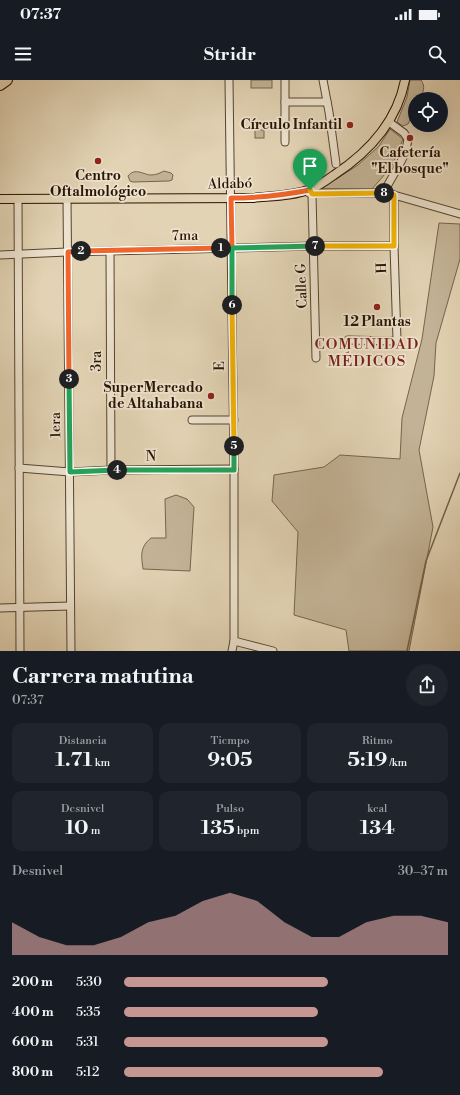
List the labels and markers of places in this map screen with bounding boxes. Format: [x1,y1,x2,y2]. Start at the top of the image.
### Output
place label: Círculo Infantil [240,116,342,134]
marker: Círculo Infantil [345,120,355,130]
marker: Cafetería "El bosque" [405,133,415,143]
place label: Cafetería "El bosque" [371,144,449,178]
pin [293,149,327,190]
marker: Centro Oftalmológico [93,156,103,166]
place label: Centro Oftalmológico [50,167,146,201]
pin: 8 [374,183,394,203]
pin: 7 [305,236,325,256]
pin: 1 [211,238,231,258]
pin: 2 [71,241,91,261]
pin: 6 [222,295,242,315]
marker: 12 Plantas [372,302,382,312]
place label: 12 Plantas [343,313,411,331]
pin: 3 [59,369,79,389]
place label: SuperMercado de Altahabana [104,379,203,413]
marker: SuperMercado de Altahabana [206,391,216,401]
pin: 5 [224,436,244,456]
pin: 4 [107,460,127,480]

